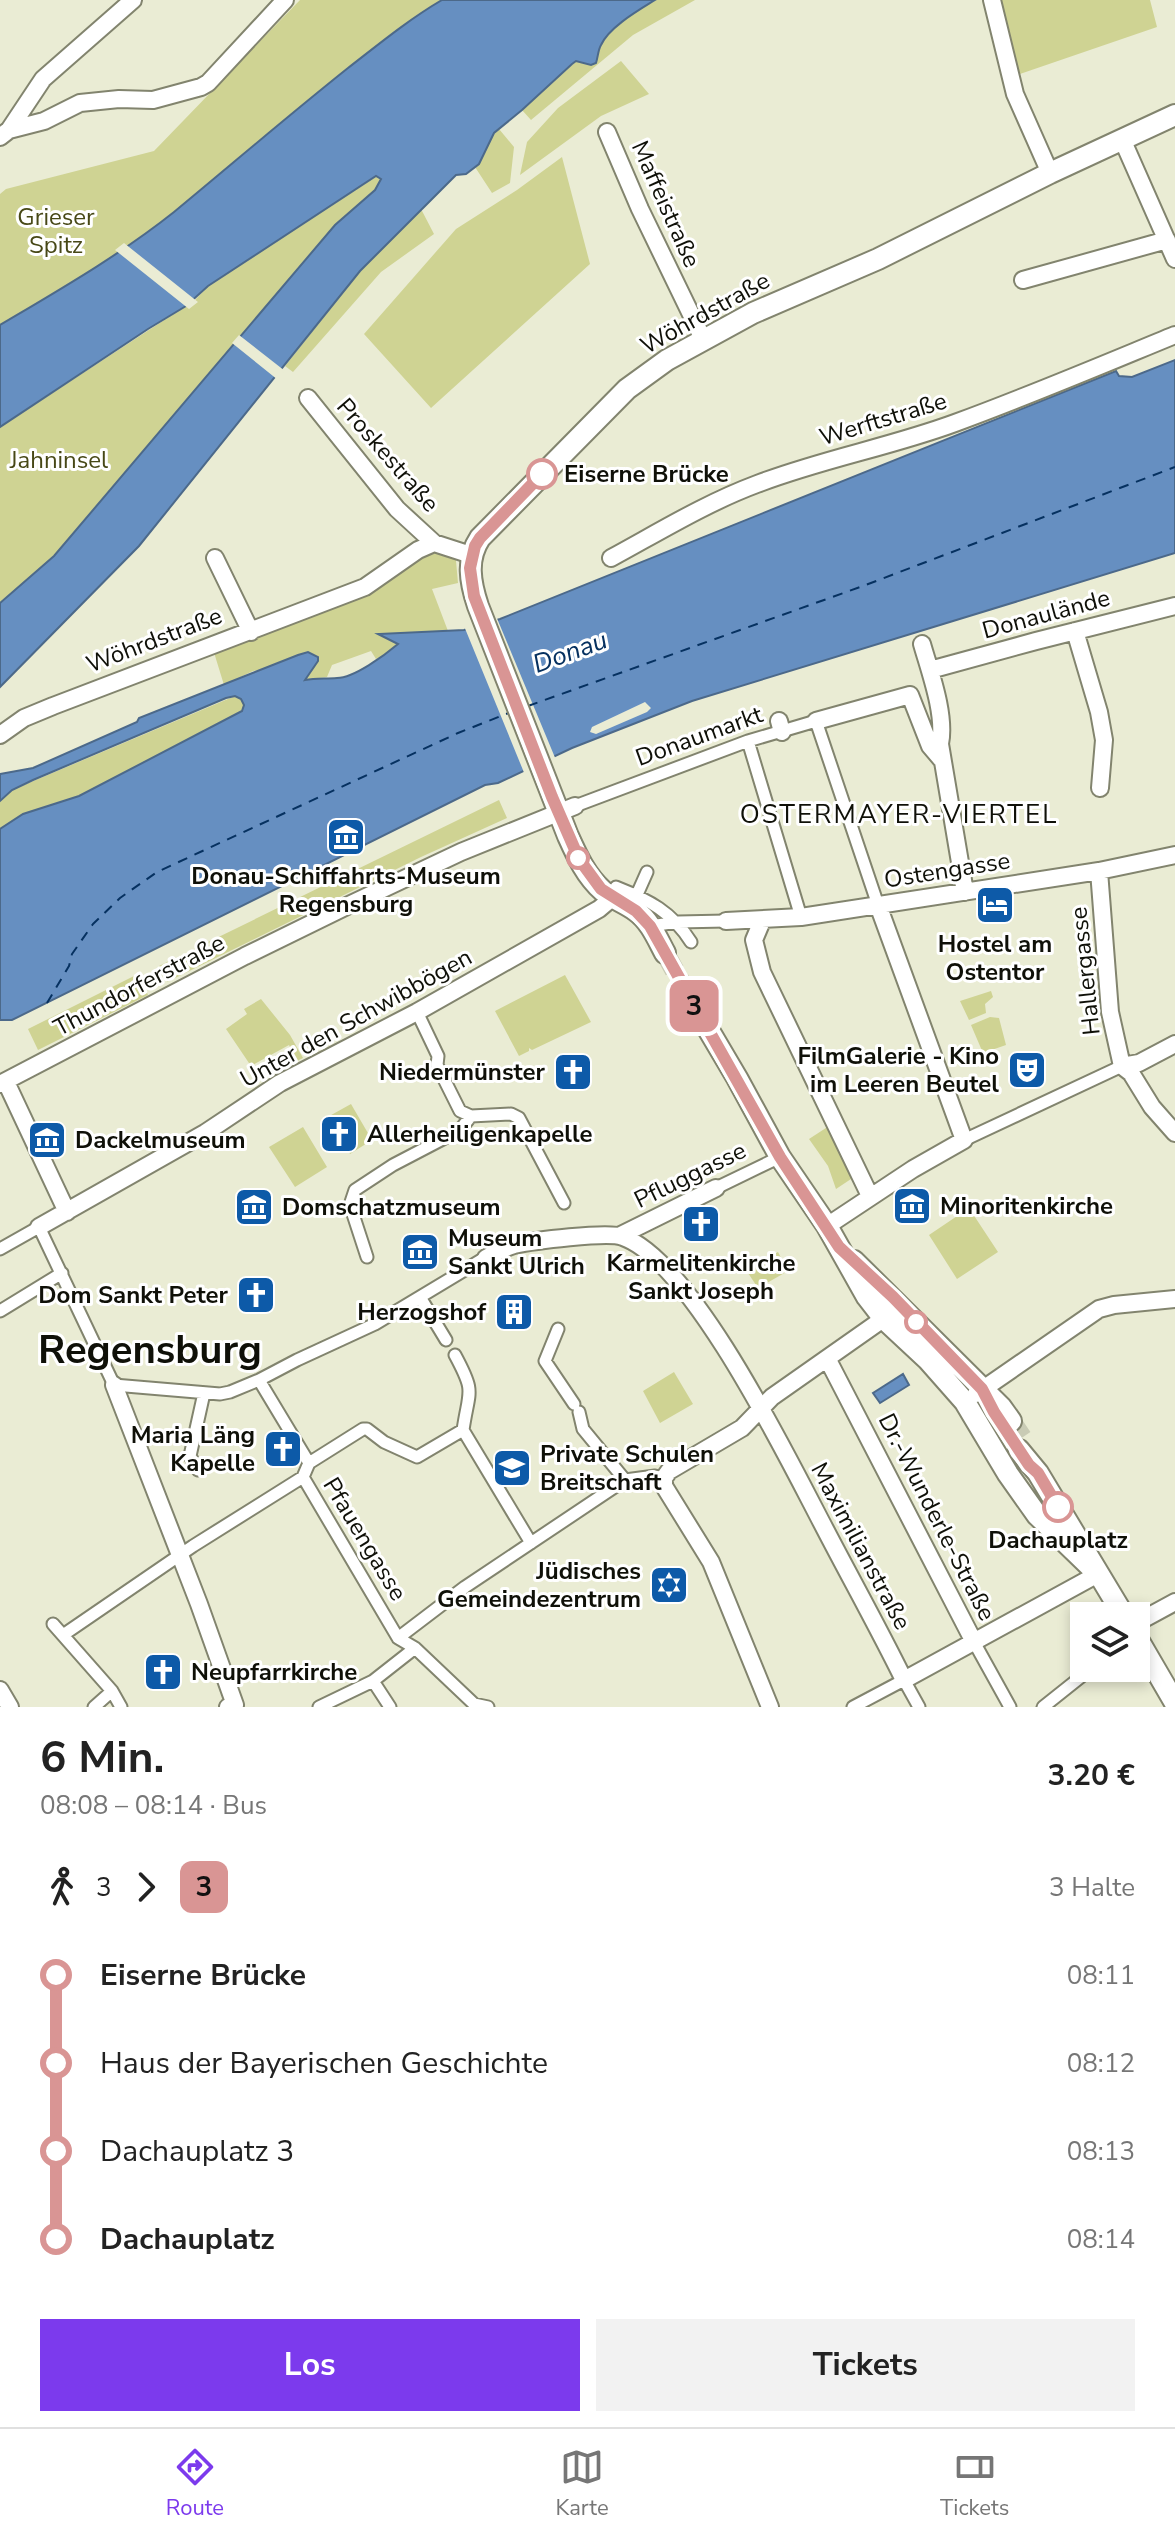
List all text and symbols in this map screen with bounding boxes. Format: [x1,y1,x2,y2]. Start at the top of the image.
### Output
street label: Maffeistraße [624,136,708,272]
park label: Grieser Spitz [17,201,95,261]
street label: Wöhrdstraße [635,264,775,362]
street label: Werftstraße [816,384,950,454]
street label: Proskestraße [330,391,446,519]
park label: Jahninsel [9,444,108,476]
place label: Eiserne Brücke [564,458,729,490]
marker: Eiserne Brücke [527,459,557,489]
street label: Donaulände [979,582,1113,646]
street label: Wöhrdstraße [82,599,226,681]
water label: Donau [528,622,612,682]
street label: Donaumarkt [631,698,767,774]
district label: OSTERMAYER-VIERTEL [740,797,1058,832]
museum icon: Donau-Schiffahrts-Museum Regensburg [325,816,367,858]
street label: Ostengasse [882,844,1012,896]
unlabelled marker [567,847,589,869]
place label: Donau-Schiffahrts-Museum Regensburg [191,860,501,920]
hotel icon: Hostel am Ostentor [974,884,1016,926]
street label: Hallergasse [1062,905,1108,1037]
street label: Thundorferstraße [48,926,230,1044]
place label: Hostel am Ostentor [938,928,1052,988]
street label: Unter den Schwibbögen [234,941,478,1095]
line badge: 3 [668,980,720,1032]
text: 3 [686,987,702,1025]
place label: FilmGalerie - Kino im Leeren Beutel [798,1040,999,1100]
theatre icon: FilmGalerie - Kino im Leeren Beutel [1006,1049,1048,1091]
church icon: Niedermünster [552,1051,594,1093]
place label: Niedermünster [379,1056,546,1088]
church icon: Allerheiligenkapelle [318,1113,360,1155]
place label: Allerheiligenkapelle [367,1118,592,1150]
museum icon: Dackelmuseum [26,1119,68,1161]
place label: Dackelmuseum [75,1124,246,1156]
street label: Pfluggasse [629,1134,751,1216]
museum icon: Minoritenkirche [891,1185,933,1227]
museum icon: Domschatzmuseum [233,1186,275,1228]
place label: Minoritenkirche [940,1190,1113,1222]
place label: Domschatzmuseum [282,1191,501,1223]
church icon: Karmelitenkirche Sankt Joseph [680,1203,722,1245]
place label: Museum Sankt Ulrich [448,1222,585,1282]
museum icon: Museum Sankt Ulrich [399,1231,441,1273]
place label: Karmelitenkirche Sankt Joseph [606,1247,796,1307]
church icon: Dom Sankt Peter [235,1274,277,1316]
place label: Dom Sankt Peter [38,1279,229,1311]
building icon: Herzogshof [493,1291,535,1333]
place label: Herzogshof [357,1296,487,1328]
unlabelled marker [905,1311,927,1333]
district label: Regensburg [38,1323,262,1377]
street label: Dr.-Wunderle-Straße [871,1408,1003,1626]
place label: Maria Läng Kapelle [131,1419,255,1479]
church icon: Maria Läng Kapelle [262,1428,304,1470]
place label: Private Schulen Breitschaft [540,1438,714,1498]
school or university icon: Private Schulen Breitschaft [491,1447,533,1489]
street label: Maximilianstraße [803,1457,919,1635]
street label: Pfauengasse [316,1471,414,1607]
marker: Dachauplatz [1043,1492,1073,1522]
place label: Dachauplatz [988,1524,1128,1556]
place label: Jüdisches Gemeindezentrum [437,1555,641,1615]
synagogue icon: Jüdisches Gemeindezentrum [648,1564,690,1606]
map controls [1070,1602,1150,1682]
button: layers [1070,1602,1150,1682]
church icon: Neupfarrkirche [142,1651,184,1693]
place label: Neupfarrkirche [191,1656,357,1688]
text: 6 Min. [40,1728,164,1788]
text: 3.20 € [1047,1755,1135,1796]
text: 08:08 – 08:14 · Bus [40,1788,267,1823]
icon: walk [40,1865,84,1909]
icon: forward [124,1865,168,1909]
text: 3 [196,1868,212,1906]
text: 3 [96,1870,112,1905]
text: 3 Halte [1049,1870,1135,1905]
text: Eiserne Brücke [100,1955,306,1996]
text: 08:11 [1067,1958,1135,1993]
text: Haus der Bayerischen Geschichte [100,2043,548,2084]
text: 08:12 [1067,2046,1135,2081]
text: Dachauplatz 3 [100,2131,294,2172]
text: 08:13 [1067,2134,1135,2169]
text: Dachauplatz [100,2219,275,2260]
text: 08:14 [1067,2222,1135,2257]
button: Los [40,2319,580,2411]
button: Tickets [596,2319,1135,2411]
tab: Route [166,2445,224,2523]
tab: Karte [555,2445,609,2523]
tab: Tickets [940,2445,1009,2523]

